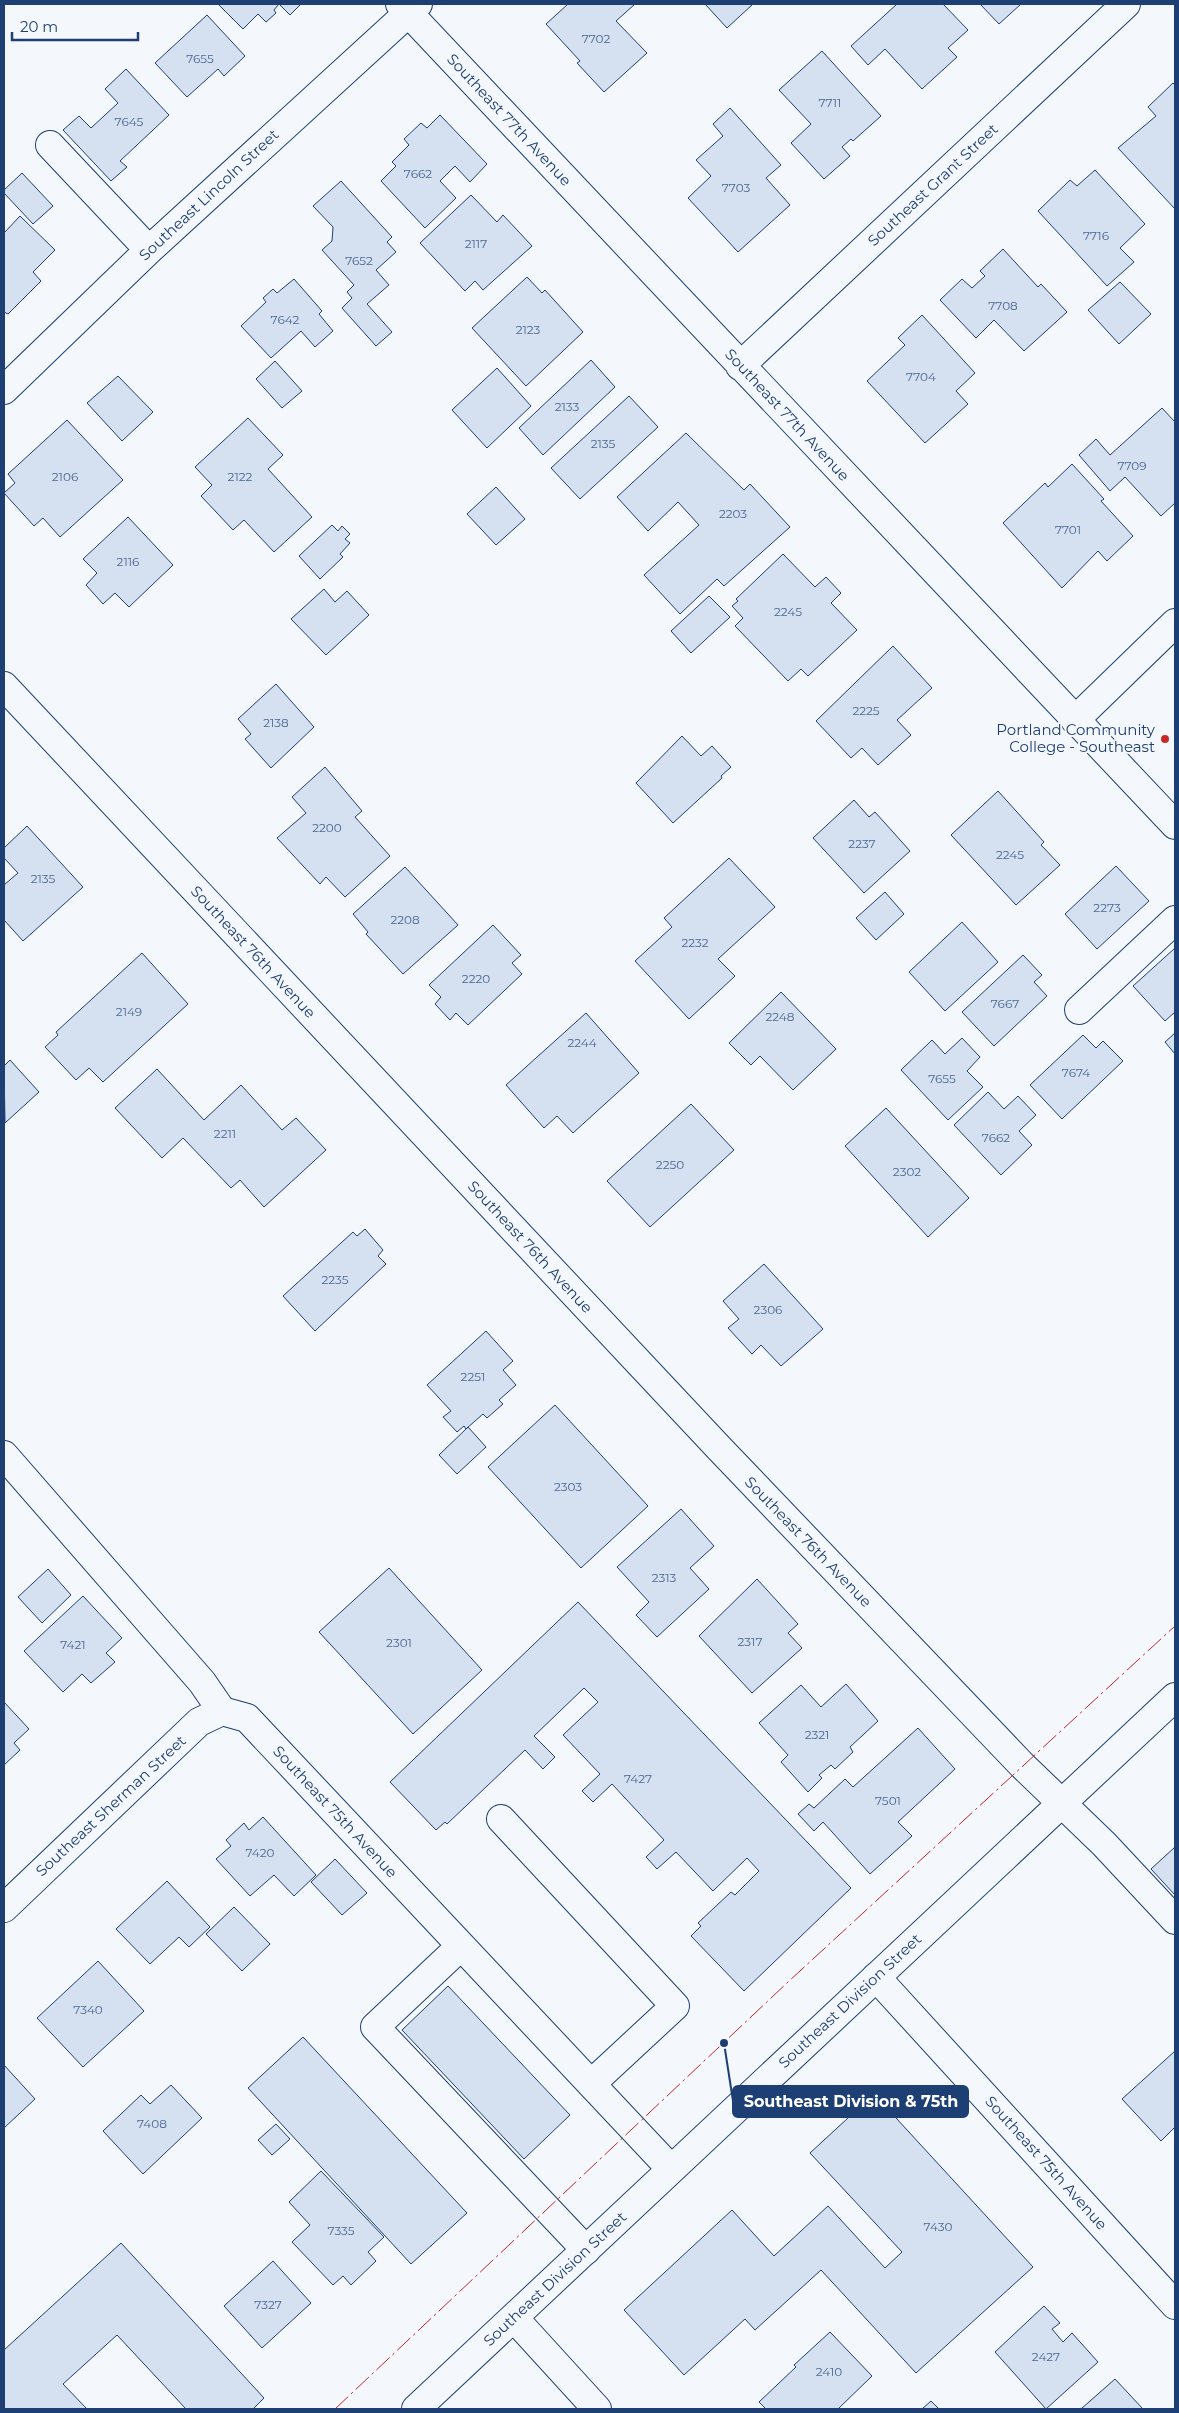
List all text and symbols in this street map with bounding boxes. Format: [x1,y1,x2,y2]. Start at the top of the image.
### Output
scale bar [12,10,139,42]
text: 20 m [20,17,58,36]
house number: 7702 [582,31,611,46]
street label: Southeast 77th Avenue [443,49,576,190]
house number: 7655 [186,51,214,66]
house number: 7711 [819,95,841,110]
house number: 7645 [115,114,144,129]
street label: Southeast Grant Street [864,119,1002,250]
street label: Southeast Lincoln Street [135,125,282,264]
house number: 7662 [404,166,432,181]
house number: 7703 [722,180,750,195]
house number: 7716 [1083,228,1109,243]
house number: 2117 [465,236,487,251]
house number: 7652 [345,253,373,268]
house number: 7708 [988,298,1018,313]
house number: 7642 [271,312,300,327]
house number: 2123 [516,322,541,337]
street label: Southeast 77th Avenue [721,344,854,485]
house number: 7704 [906,369,936,384]
house number: 2133 [555,399,580,414]
house number: 2135 [591,436,615,451]
house number: 7709 [1117,458,1147,473]
house number: 2106 [52,469,78,484]
house number: 2122 [228,469,253,484]
house number: 2203 [719,506,747,521]
house number: 7701 [1055,522,1081,537]
house number: 2116 [117,554,139,569]
house number: 2245 [774,604,802,619]
house number: 2225 [852,703,880,718]
house number: 2138 [263,715,289,730]
place label: Portland Community College - Southeast [996,720,1156,756]
marker: Portland Community College - Southeast [1159,733,1171,745]
house number: 2200 [312,820,342,835]
house number: 2237 [848,836,876,851]
house number: 2245 [996,847,1024,862]
house number: 2135 [31,871,55,886]
street label: Southeast 76th Avenue [187,881,320,1022]
house number: 2273 [1093,900,1121,915]
house number: 2208 [390,912,420,927]
house number: 2232 [681,935,709,950]
house number: 2220 [462,971,490,986]
house number: 7667 [991,996,1019,1011]
house number: 2149 [116,1004,142,1019]
house number: 2248 [765,1009,795,1024]
house number: 2244 [567,1035,597,1050]
house number: 7674 [1062,1065,1090,1080]
house number: 7655 [928,1071,956,1086]
house number: 2211 [214,1126,236,1141]
house number: 7662 [982,1130,1010,1145]
house number: 2250 [656,1157,684,1172]
house number: 2302 [893,1164,921,1179]
street label: Southeast 76th Avenue [464,1176,597,1317]
house number: 2235 [321,1272,349,1287]
house number: 2306 [754,1302,782,1317]
house number: 2251 [461,1369,485,1384]
street label: Southeast 76th Avenue [741,1472,876,1611]
house number: 2303 [554,1479,582,1494]
house number: 2313 [652,1570,677,1585]
house number: 2317 [738,1634,762,1649]
house number: 2301 [386,1635,412,1650]
house number: 7421 [60,1637,86,1652]
house number: 2321 [805,1727,829,1742]
street label: Southeast Sherman Street [32,1731,190,1880]
street label: Southeast 75th Avenue [269,1742,402,1882]
house number: 7427 [624,1771,652,1786]
house number: 7501 [875,1793,901,1808]
house number: 7420 [246,1845,275,1860]
street label: Southeast Division Street [774,1929,925,2072]
house number: 7340 [73,2002,103,2017]
callout: Southeast Division & 75th [733,2086,968,2117]
text: Southeast Division & 75th [744,2092,958,2111]
street label: Southeast 75th Avenue [981,2092,1112,2234]
house number: 7408 [137,2116,167,2131]
street label: Southeast Division Street [479,2207,630,2350]
house number: 7430 [924,2219,952,2234]
house number: 7335 [327,2223,355,2238]
house number: 7327 [254,2297,282,2312]
house number: 2427 [1032,2349,1060,2364]
house number: 2410 [816,2364,842,2379]

